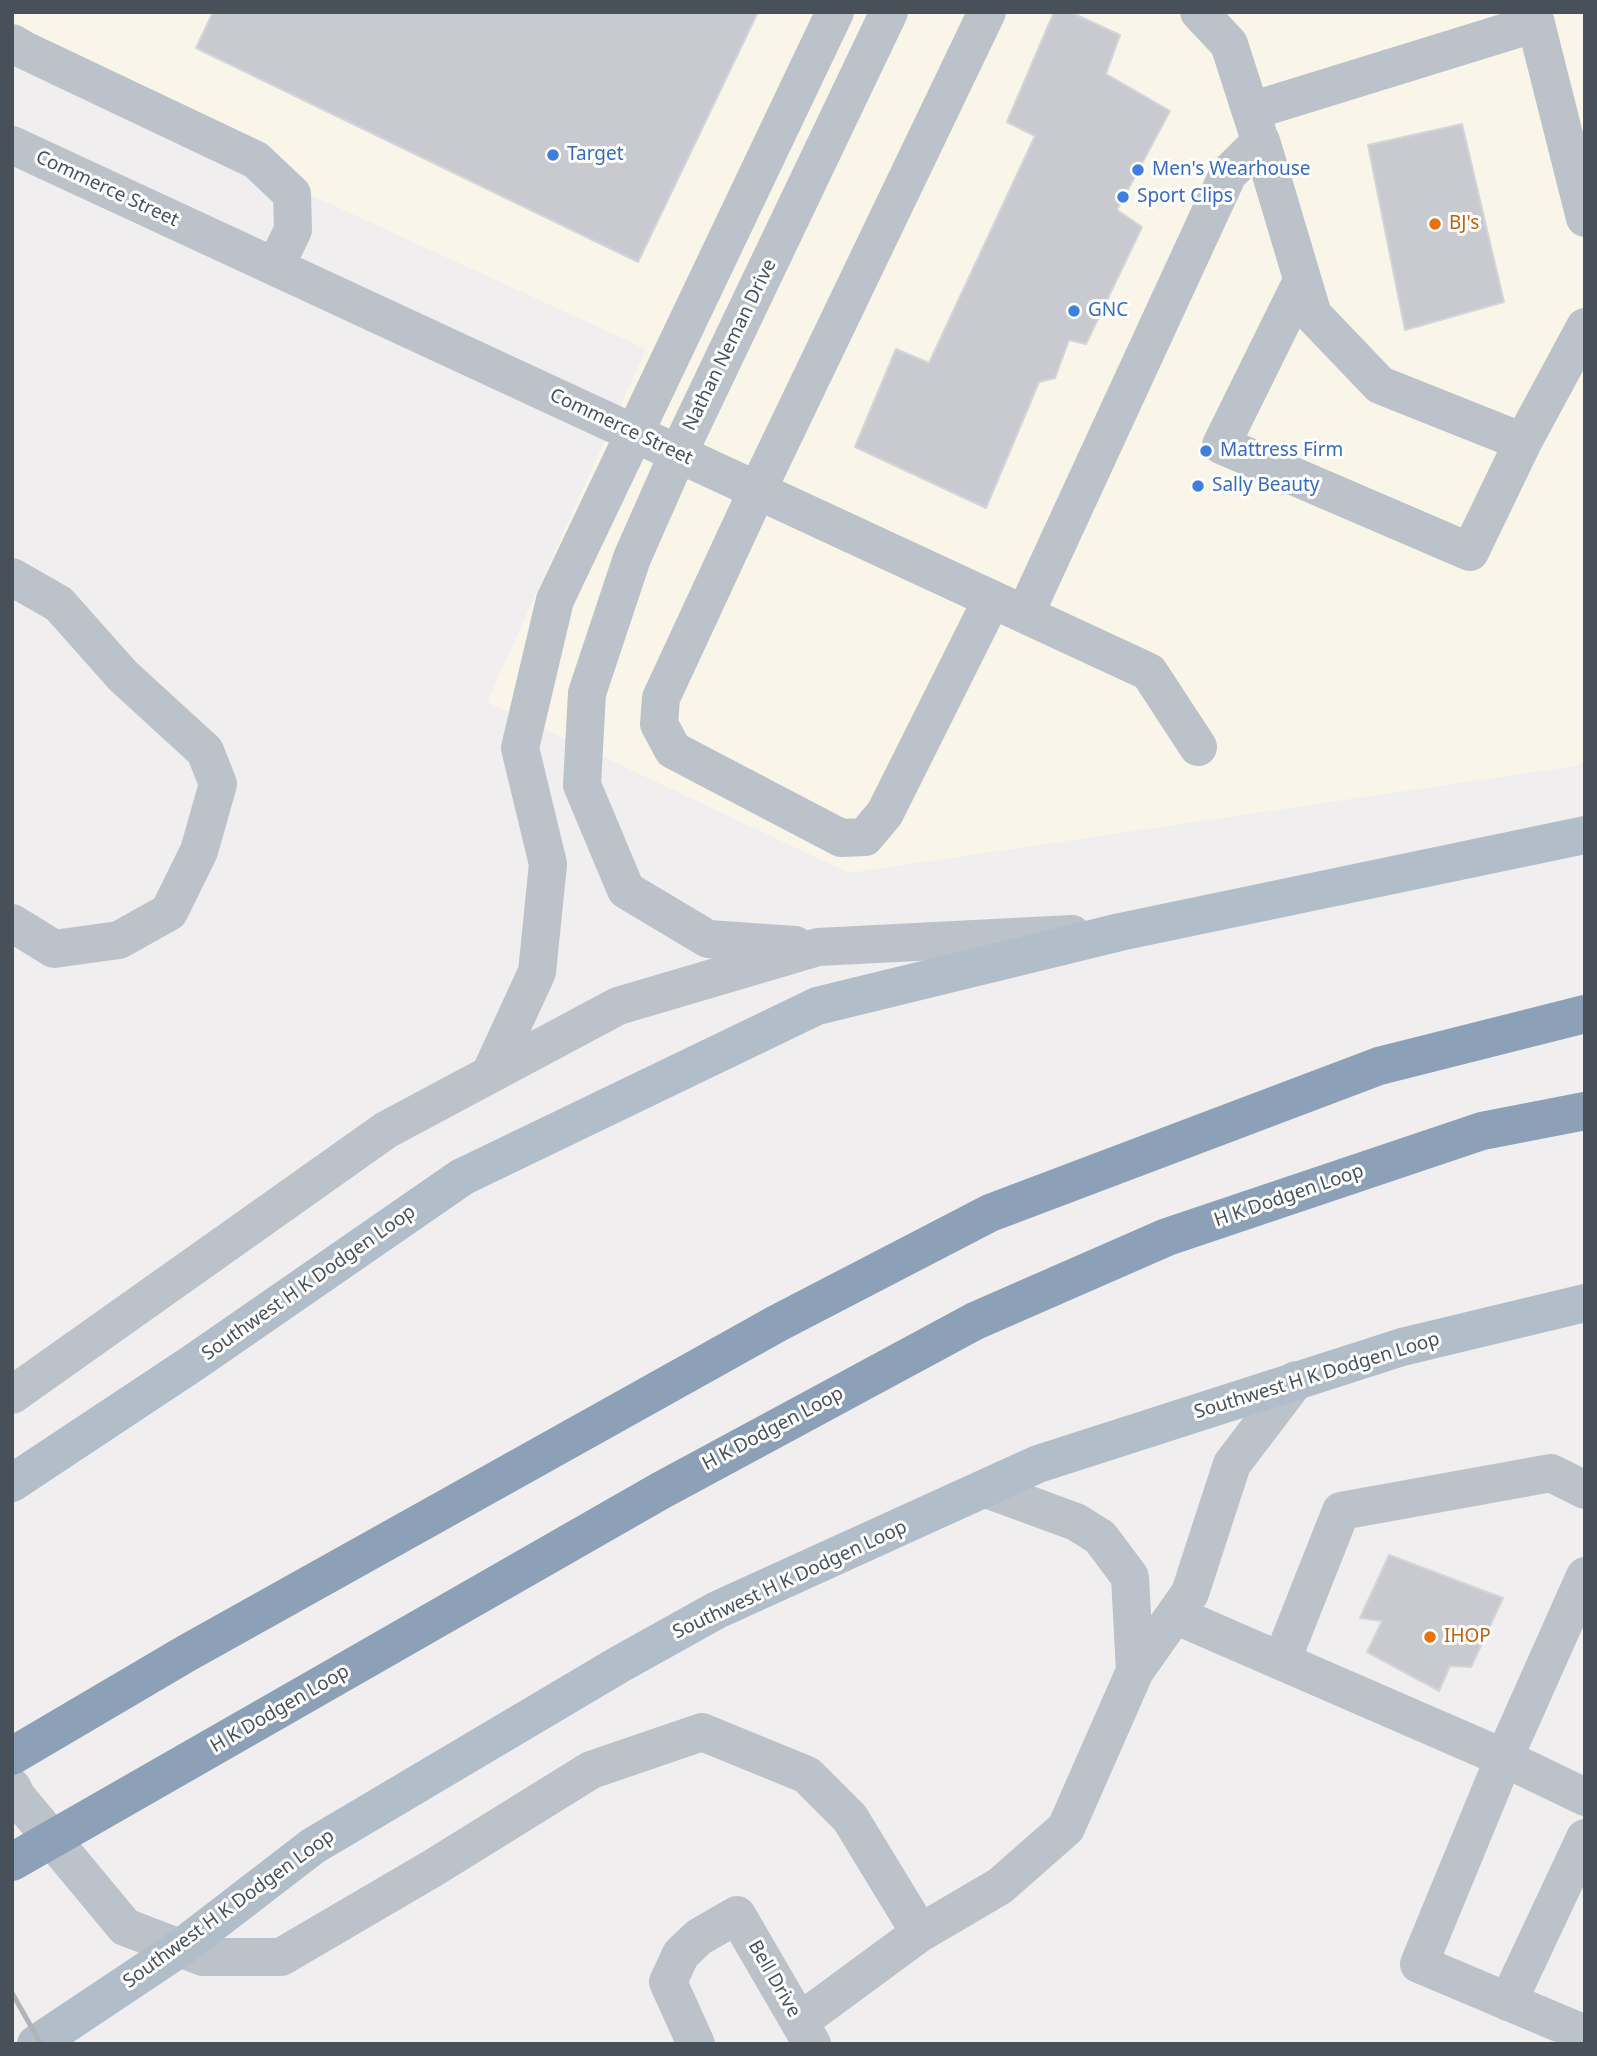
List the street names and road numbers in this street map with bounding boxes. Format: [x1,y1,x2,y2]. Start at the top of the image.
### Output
street label: Commerce Street [32,146,182,232]
street label: Nathan Neman Drive [678,255,782,435]
street label: Commerce Street [546,384,696,470]
street label: H K Dodgen Loop [1211,1160,1367,1232]
street label: Southwest H K Dodgen Loop [198,1200,420,1366]
street label: Southwest H K Dodgen Loop [1192,1328,1442,1424]
street label: H K Dodgen Loop [699,1382,847,1476]
street label: Southwest H K Dodgen Loop [669,1516,911,1644]
street label: H K Dodgen Loop [207,1660,353,1758]
street label: Southwest H K Dodgen Loop [119,1825,339,1993]
street label: Bell Drive [743,1937,805,2021]

